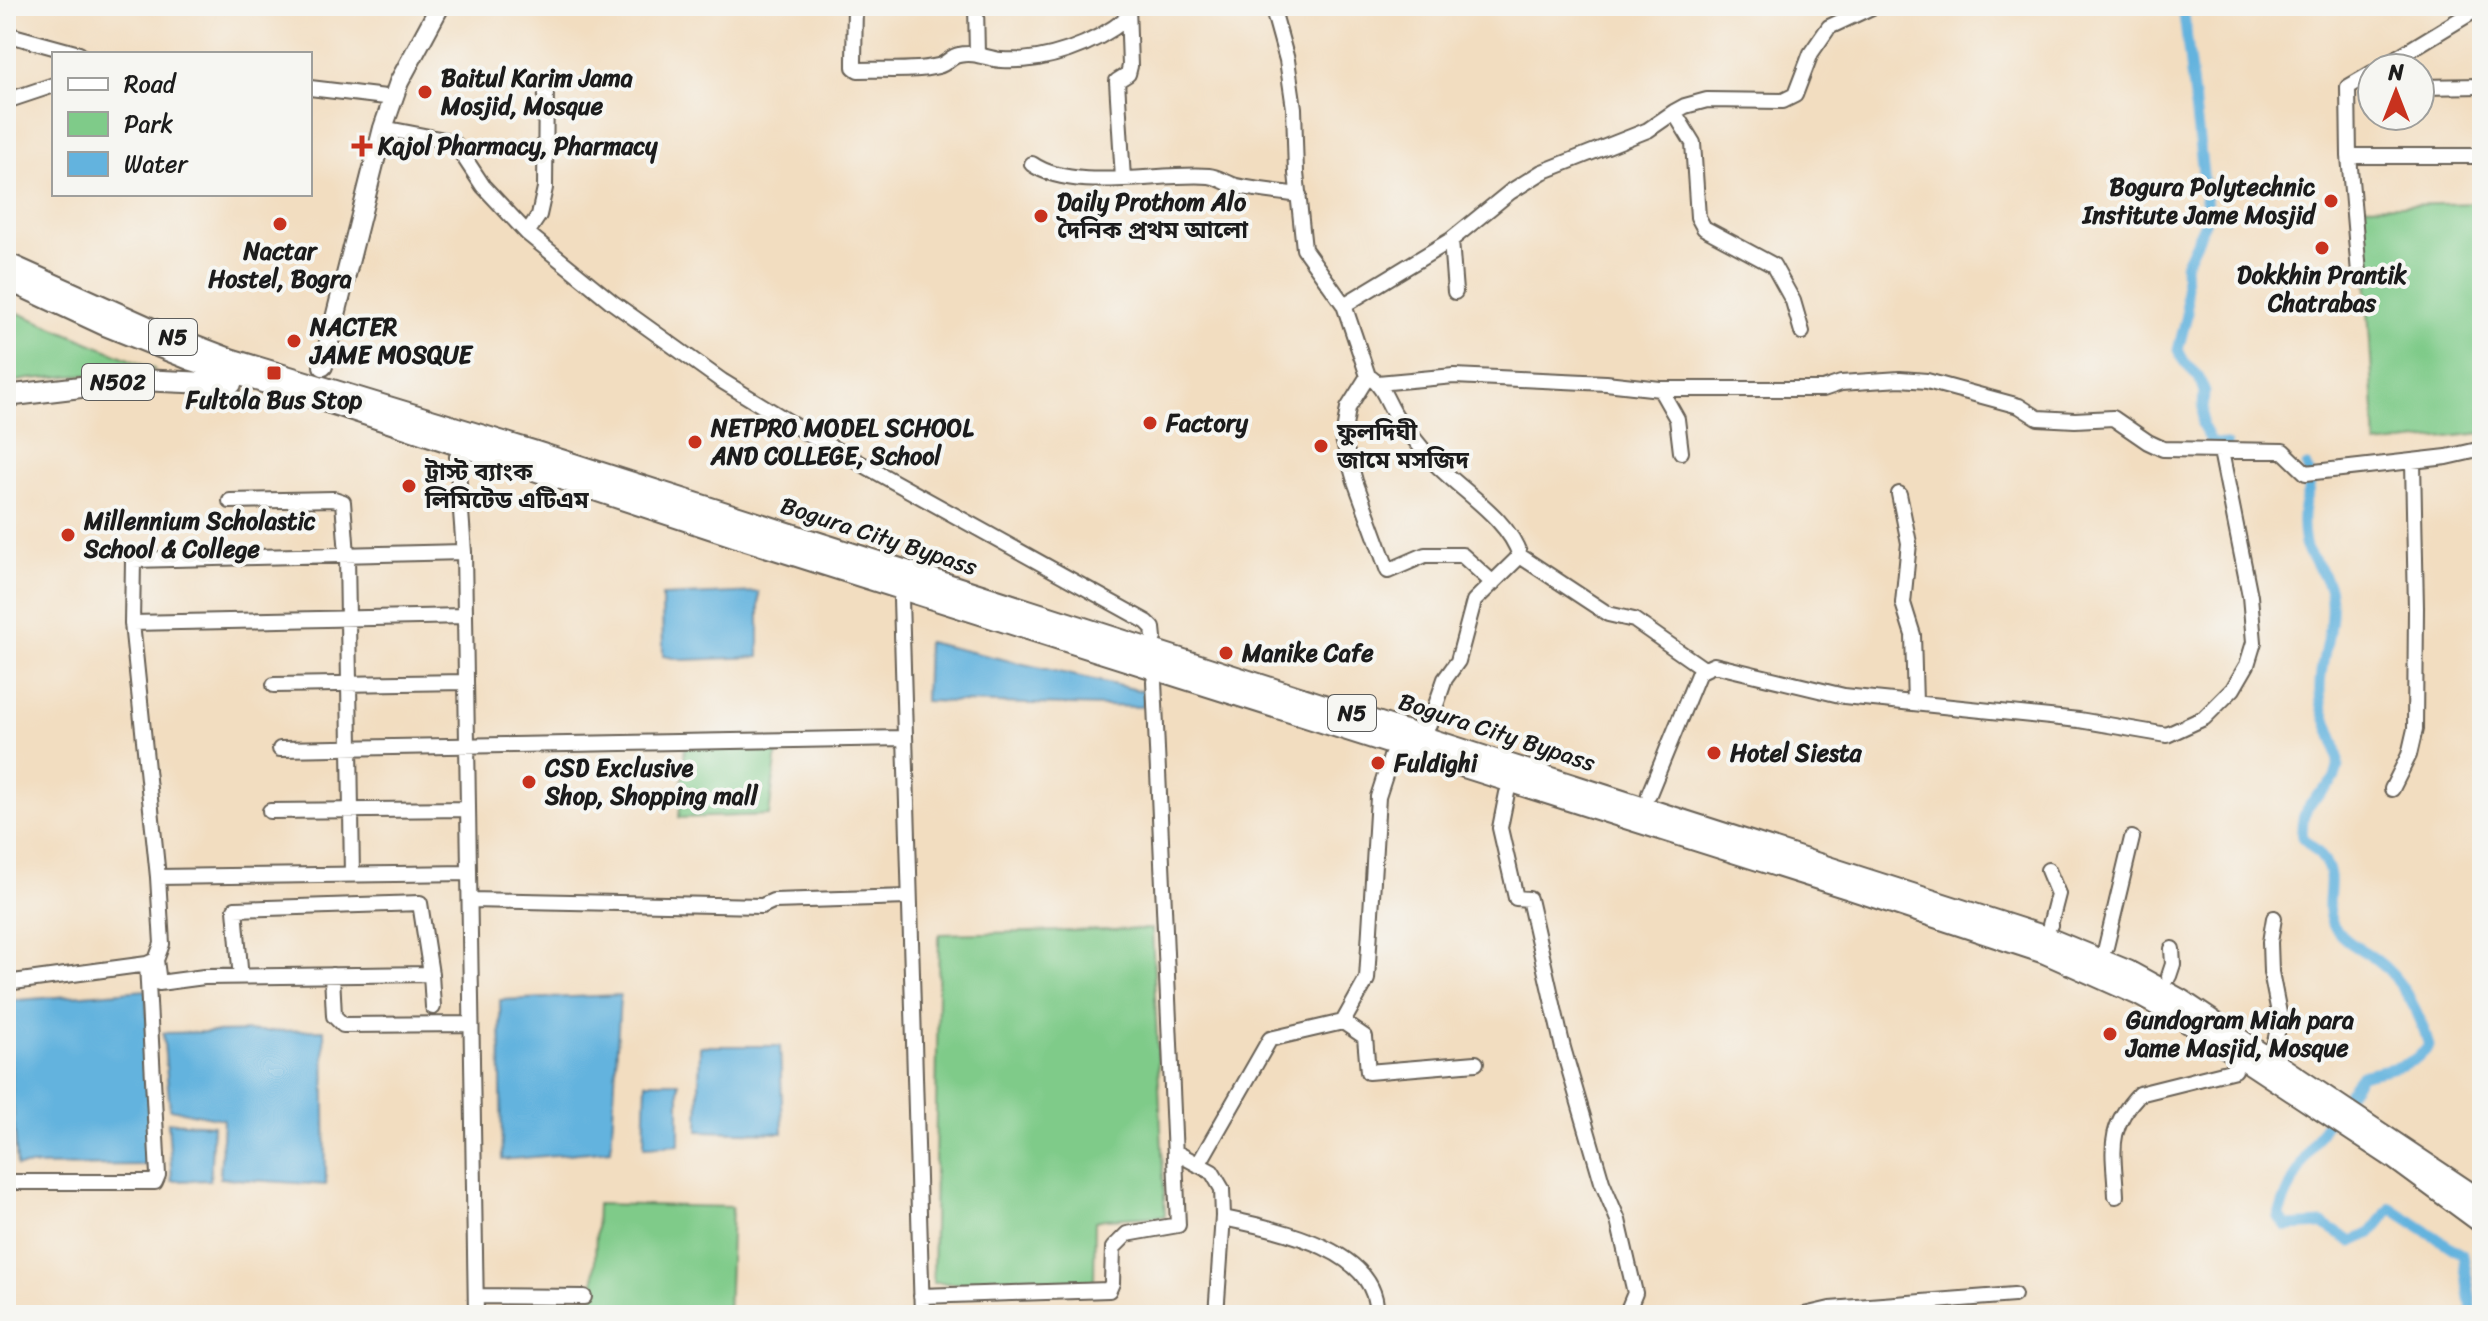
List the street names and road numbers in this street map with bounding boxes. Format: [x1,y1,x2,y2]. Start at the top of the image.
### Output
road number: N5 [149,319,197,355]
road number: N502 [82,364,154,400]
street label: Bogura City Bypass [775,484,983,588]
street label: Bogura City Bypass [1393,680,1601,784]
road number: N5 [1328,695,1376,731]

